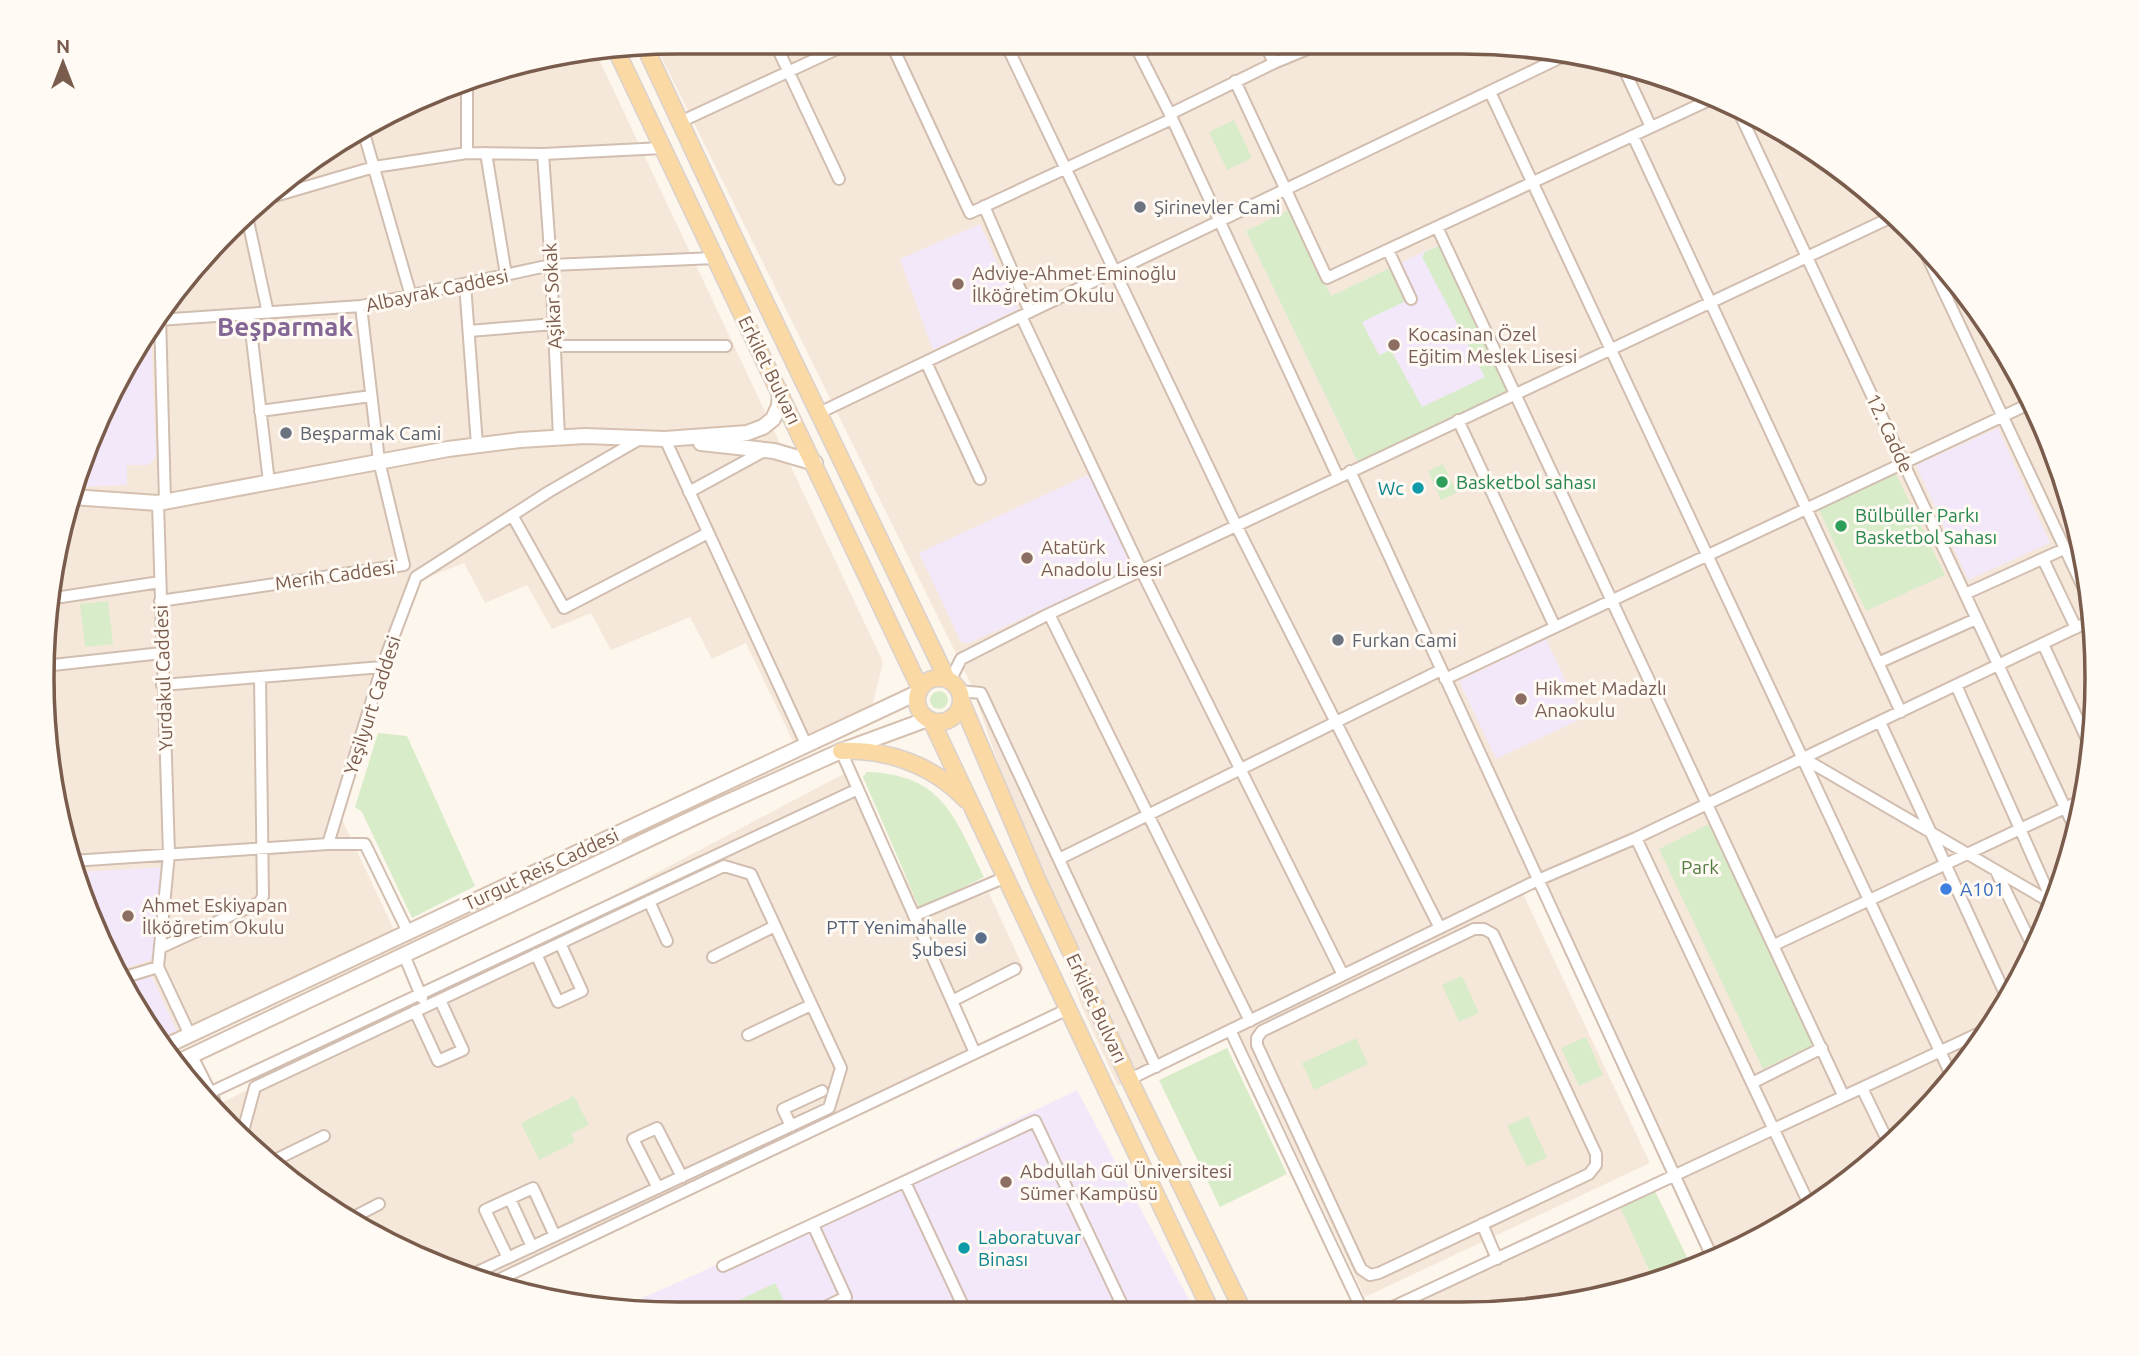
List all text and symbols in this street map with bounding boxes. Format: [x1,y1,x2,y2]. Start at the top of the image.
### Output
north arrow [28,28,98,98]
text: N [56,35,70,57]
place label: Şirinevler Cami [1154,196,1280,218]
marker: Şirinevler Cami [1132,199,1148,215]
street label: Aşikar Sokak [538,242,566,350]
place label: Adviye-Ahmet Eminoğlu İlköğretim Okulu [972,262,1177,306]
street label: Albayrak Caddesi [364,264,510,316]
marker: Adviye-Ahmet Eminoğlu İlköğretim Okulu [950,276,966,292]
district label: Beşparmak [217,312,353,342]
street label: Erkilet Bulvarı [734,312,806,428]
place label: Kocasinan Özel Eğitim Meslek Lisesi [1408,323,1577,367]
marker: Kocasinan Özel Eğitim Meslek Lisesi [1386,337,1402,353]
street label: 12. Cadde [1862,390,1918,476]
place label: Beşparmak Cami [300,422,441,444]
marker: Beşparmak Cami [278,425,294,441]
place label: Basketbol sahası [1456,471,1596,493]
marker: Basketbol sahası [1434,474,1450,490]
place label: Wc [1378,477,1404,499]
marker: Wc [1410,480,1426,496]
place label: Bülbüller Parkı Basketbol Sahası [1855,504,1997,548]
marker: Bülbüller Parkı Basketbol Sahası [1833,518,1849,534]
place label: Atatürk Anadolu Lisesi [1041,536,1162,580]
marker: Atatürk Anadolu Lisesi [1019,550,1035,566]
street label: Merih Caddesi [274,556,396,594]
street label: Yurdakul Caddesi [149,605,177,751]
place label: Furkan Cami [1352,629,1457,651]
marker: Furkan Cami [1330,632,1346,648]
street label: Yeşilyurt Caddesi [339,633,405,777]
place label: Hikmet Madazlı Anaokulu [1535,677,1667,721]
marker: Hikmet Madazlı Anaokulu [1513,691,1529,707]
street label: Turgut Reis Caddesi [460,823,622,915]
park label: Park [1681,856,1719,878]
place label: A101 [1960,878,2005,900]
marker: A101 [1938,881,1954,897]
place label: Ahmet Eskiyapan İlköğretim Okulu [142,894,288,938]
marker: Ahmet Eskiyapan İlköğretim Okulu [120,908,136,924]
place label: PTT Yenimahalle Şubesi [826,916,967,960]
marker: PTT Yenimahalle Şubesi [973,930,989,946]
street label: Erkilet Bulvarı [1062,950,1132,1066]
place label: Abdullah Gül Üniversitesi Sümer Kampüsü [1020,1160,1232,1204]
marker: Abdullah Gül Üniversitesi Sümer Kampüsü [998,1174,1014,1190]
place label: Laboratuvar Binası [978,1226,1081,1270]
marker: Laboratuvar Binası [956,1240,972,1256]

